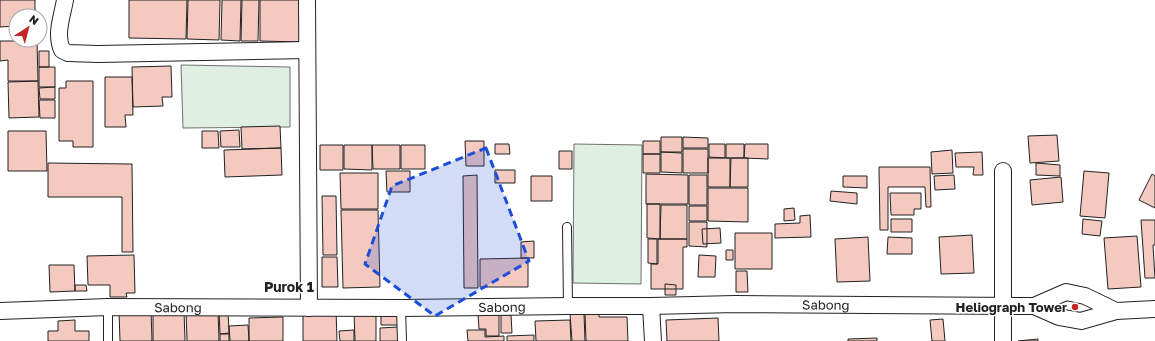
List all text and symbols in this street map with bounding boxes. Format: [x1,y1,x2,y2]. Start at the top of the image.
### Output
north arrow [8,8,48,48]
text: N [27,12,41,27]
district label: Purok 1 [264,278,314,295]
street label: Sabong [802,296,850,313]
street label: Sabong [154,299,202,315]
street label: Sabong [478,299,526,315]
place label: Heliograph Tower [956,299,1067,315]
marker: Heliograph Tower [1070,302,1080,312]

